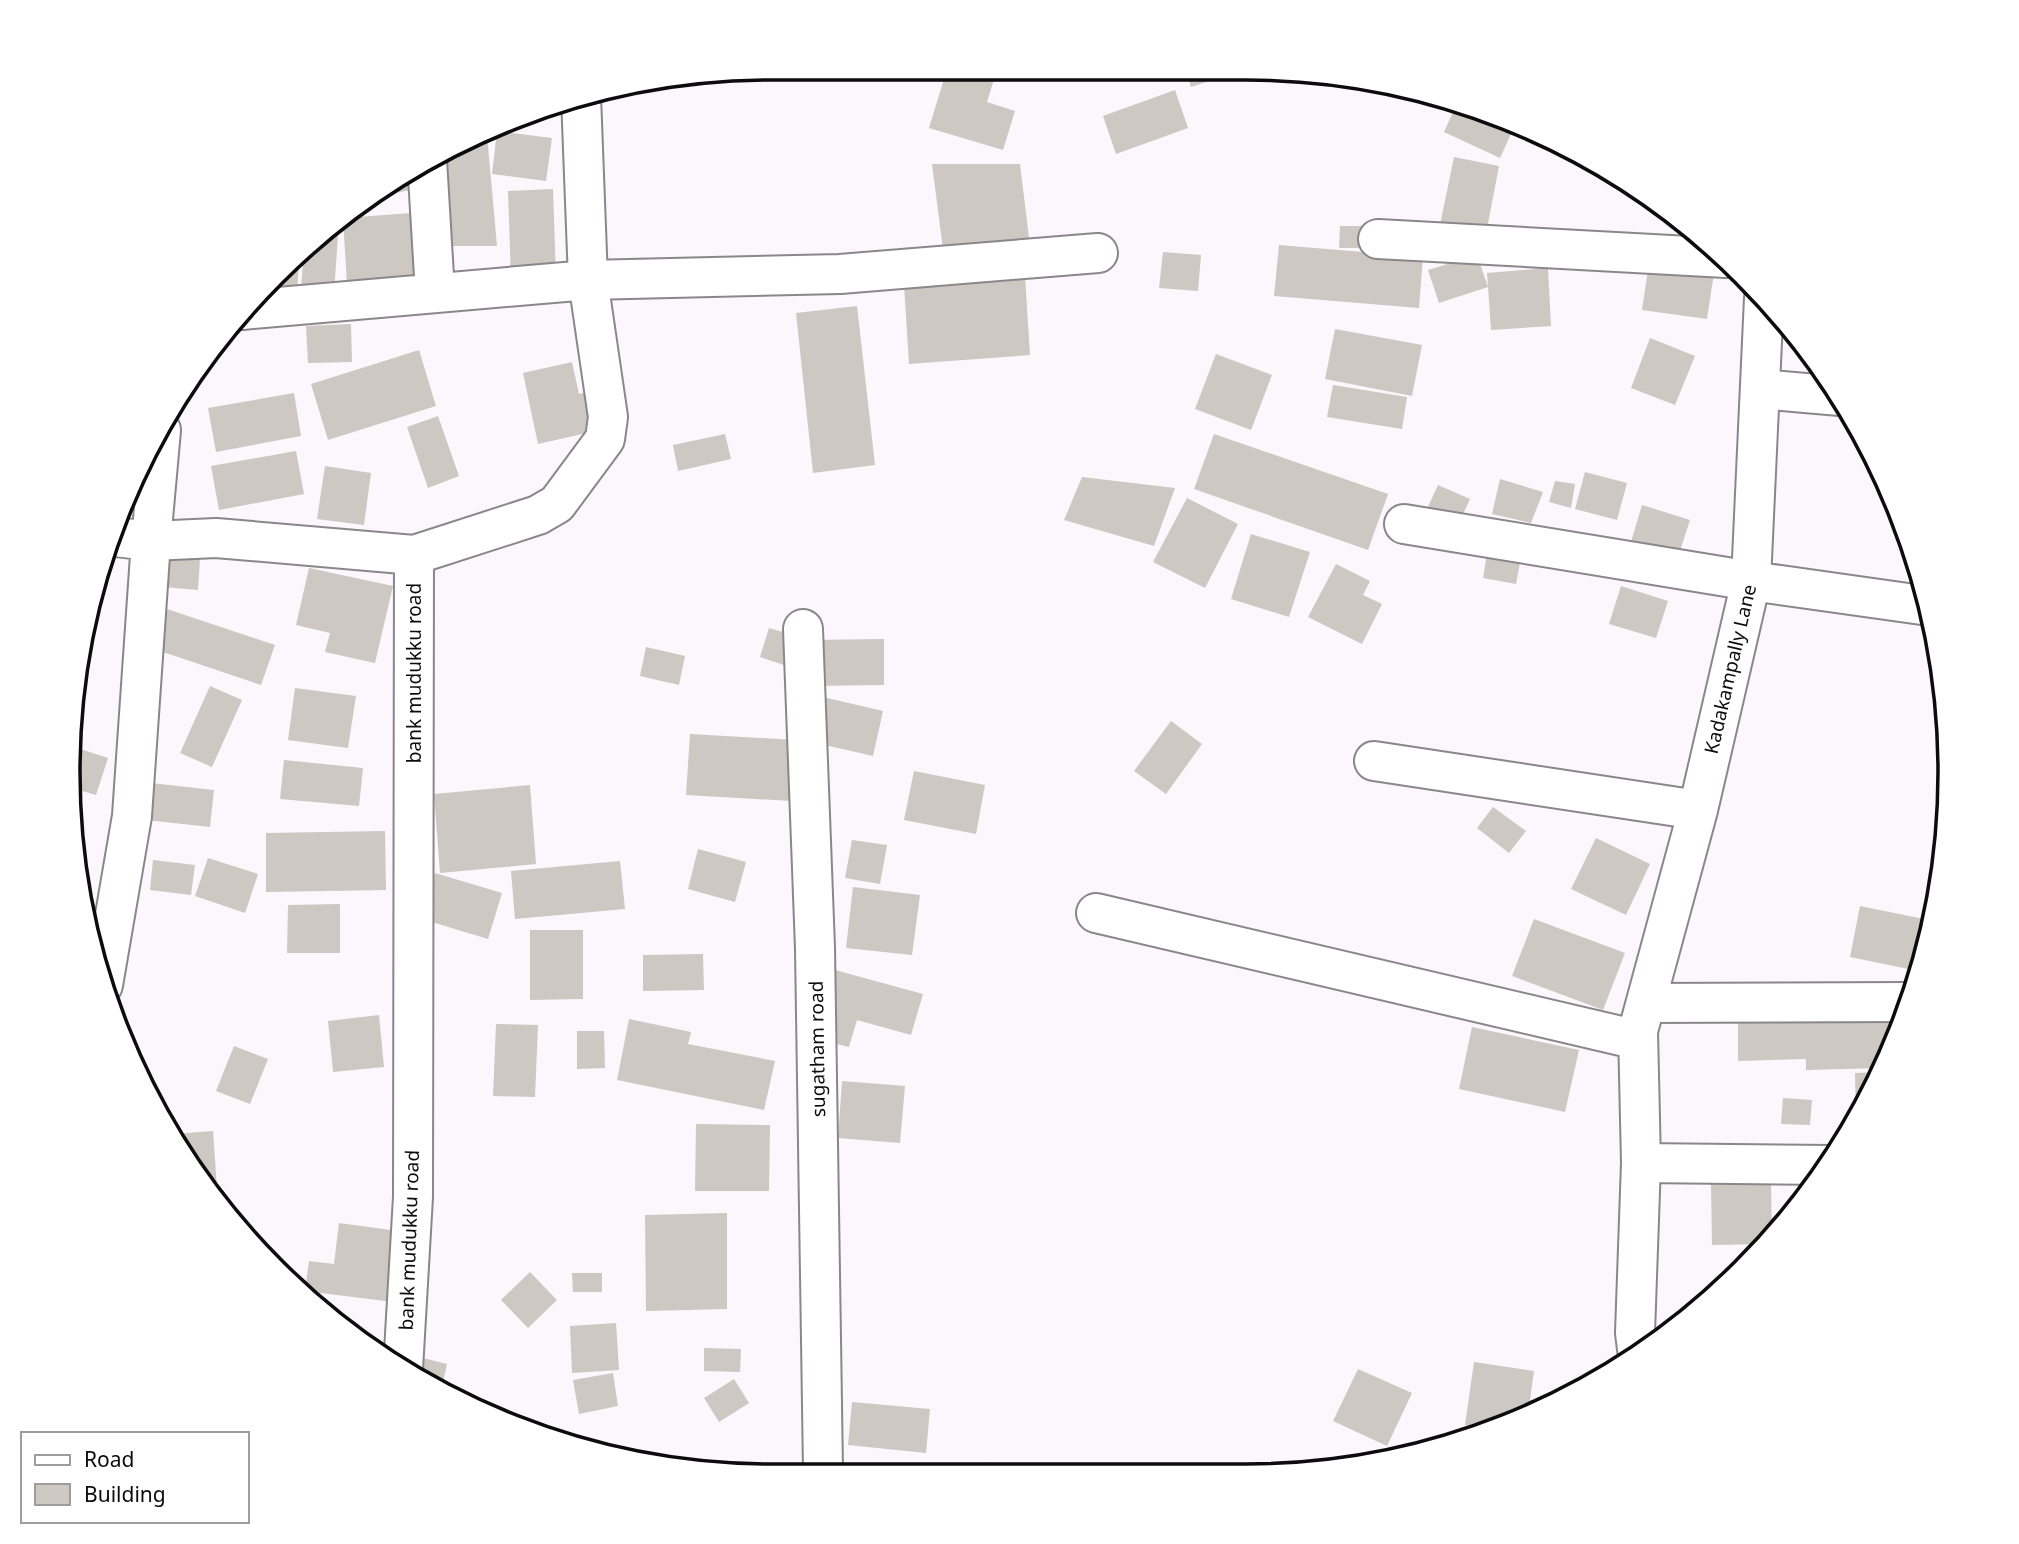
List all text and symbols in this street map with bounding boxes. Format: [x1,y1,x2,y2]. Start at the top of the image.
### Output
street label: Kadakampally Lane [1698,582,1762,756]
street label: bank mudukku road [401,583,427,763]
street label: sugatham road [803,981,831,1117]
street label: bank mudukku road [393,1149,425,1331]
legend [21,1432,248,1523]
text: Road [84,1445,134,1473]
text: Building [84,1480,166,1508]

